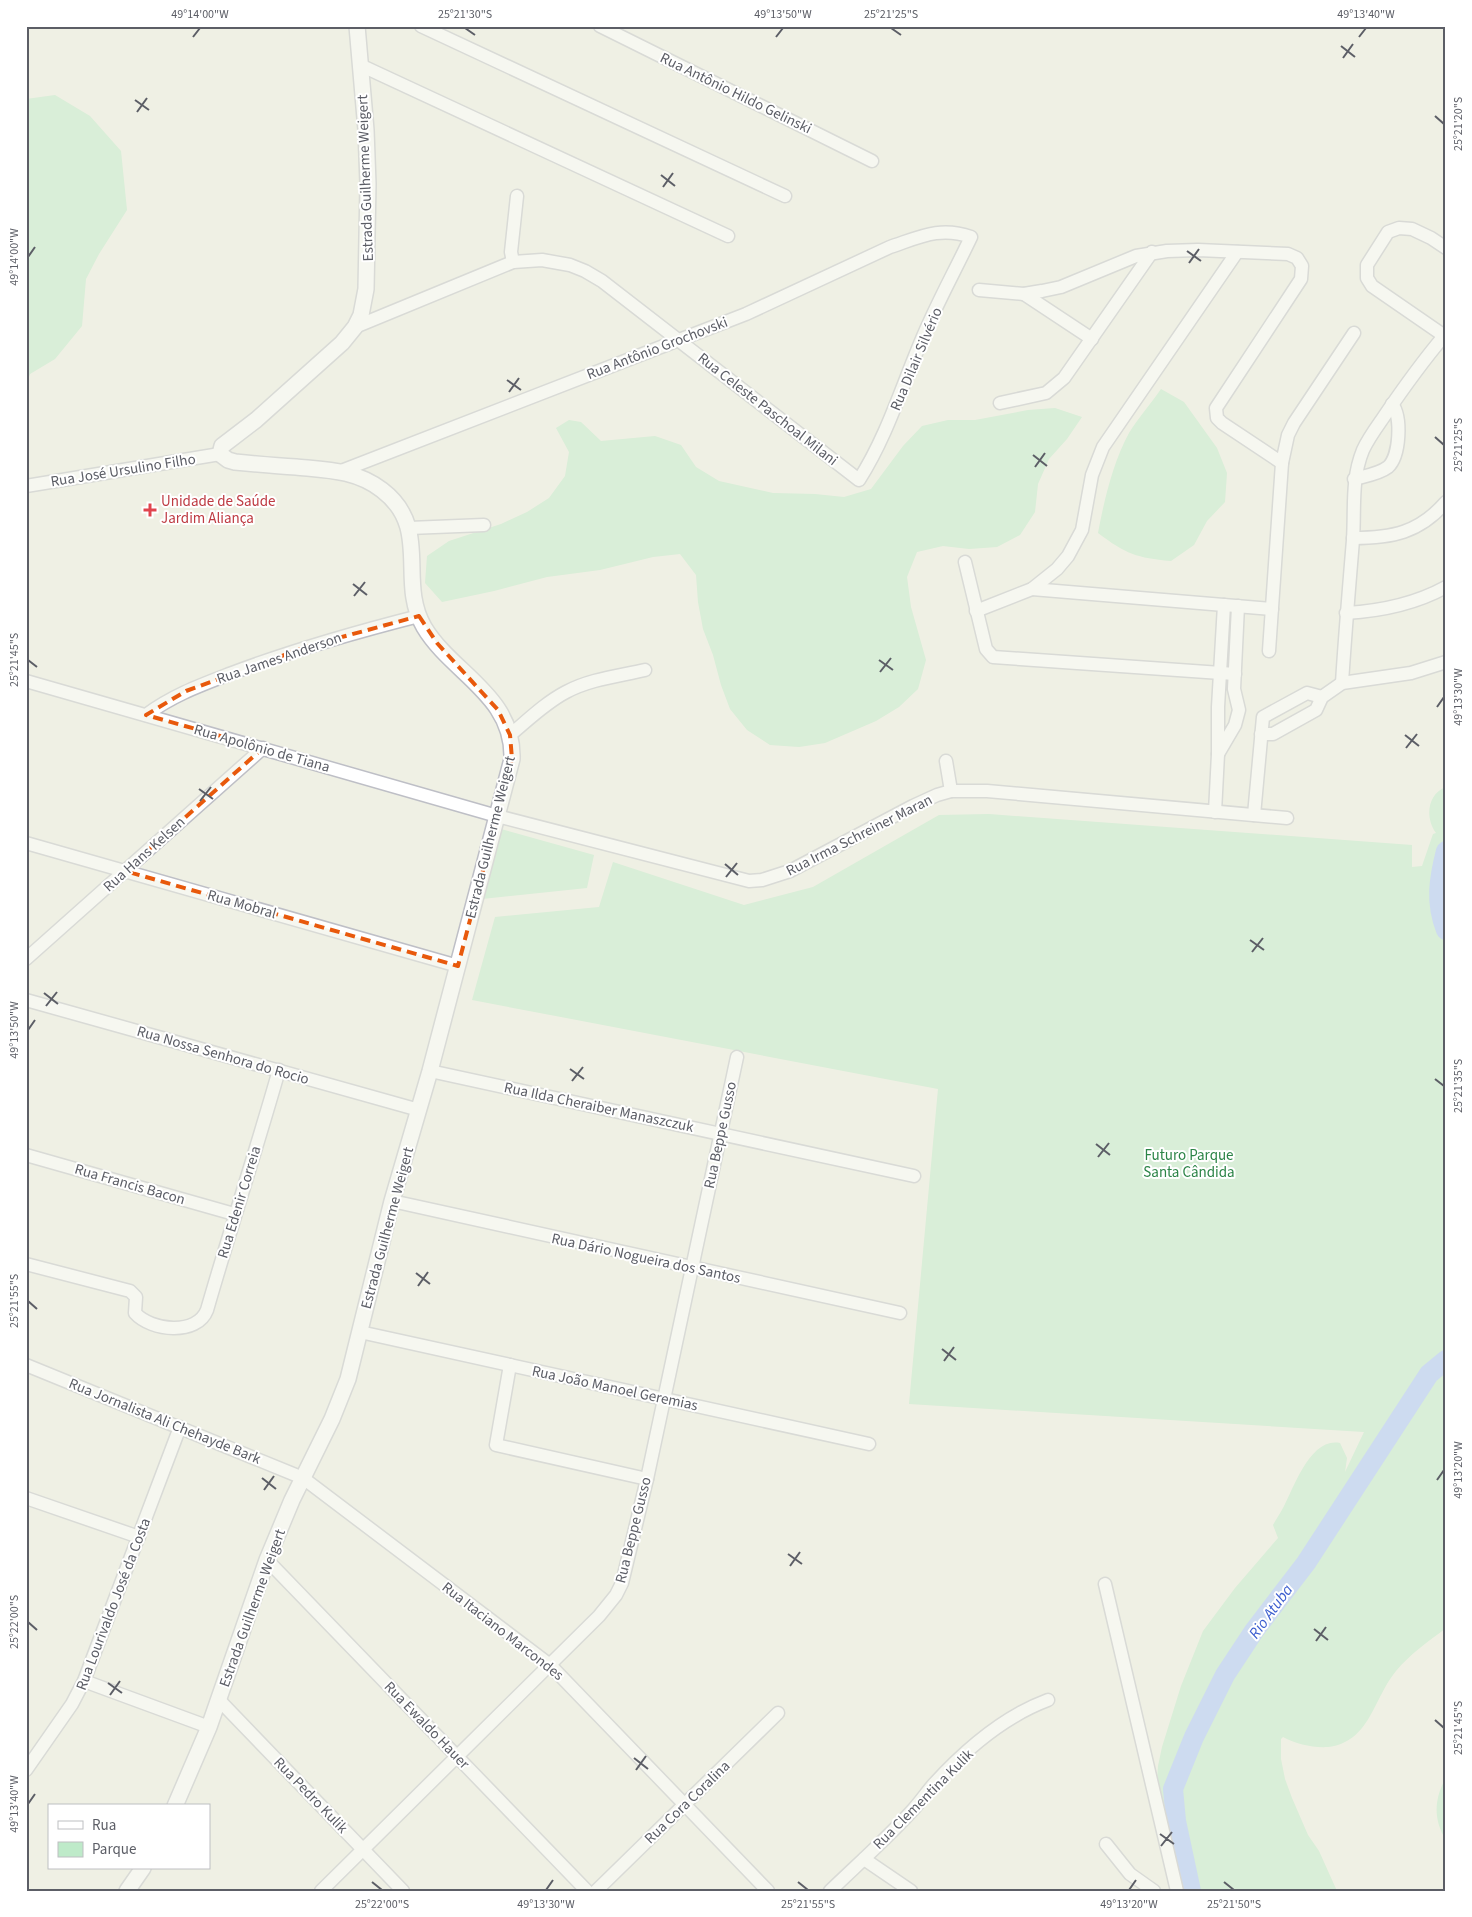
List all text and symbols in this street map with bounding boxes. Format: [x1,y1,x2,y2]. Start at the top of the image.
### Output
text: 49°14'00"W [171,6,229,23]
text: 25°21'30"S [438,6,492,23]
text: 49°13'50"W [754,6,812,23]
text: 25°21'25"S [864,6,918,23]
text: 49°13'40"W [1337,6,1395,23]
street label: Rua Antônio Hildo Gelinski [656,48,815,139]
street label: Estrada Guilherme Weigert [352,94,379,262]
text: 25°21'20"S [1450,97,1467,151]
text: 49°14'00"W [6,228,23,286]
street label: Rua Dilair Silvério [885,304,948,414]
street label: Rua Antônio Grochovski [584,312,731,385]
street label: Rua Celeste Paschoal Milani [693,348,842,471]
text: 25°21'25"S [1450,418,1467,472]
street label: Rua José Ursulino Filho [49,449,197,492]
place label: Unidade de Saúde Jardim Aliança [161,491,275,529]
marker: Unidade de Saúde Jardim Aliança [143,503,157,517]
street label: Rua James Anderson [214,627,345,690]
text: 25°21'45"S [6,633,23,687]
text: 49°13'30"W [1450,668,1467,726]
street label: Rua Apolônio de Tiana [191,719,332,778]
street label: Estrada Guilherme Weigert [460,754,521,921]
street label: Rua Irma Schreiner Maran [782,789,936,881]
street label: Rua Hans Kelsen [99,812,190,897]
street label: Rua Mobral [205,885,279,924]
text: 49°13'50"W [6,1001,23,1059]
street label: Rua Nossa Senhora do Rocio [134,1021,311,1090]
text: 25°21'35"S [1450,1059,1467,1113]
street label: Rua Ilda Cheraiber Manaszczuk [502,1077,696,1138]
street label: Rua Beppe Gusso [699,1080,742,1190]
street label: Rua Edenir Correia [212,1143,267,1261]
street label: Estrada Guilherme Weigert [356,1145,419,1311]
park label: Futuro Parque Santa Cândida [1143,1145,1235,1183]
street label: Rua Francis Bacon [72,1159,188,1210]
street label: Rua Dário Nogueira dos Santos [549,1228,742,1289]
text: 25°21'55"S [6,1274,23,1328]
street label: Rua João Manoel Geremias [530,1361,700,1416]
street label: Rua Jornalista Ali Chehayde Bark [66,1373,265,1470]
text: 49°13'20"W [1450,1441,1467,1499]
street label: Rua Beppe Gusso [610,1475,657,1585]
street label: Rua Lourivaldo José da Costa [71,1515,156,1693]
street label: Estrada Guilherme Weigert [214,1526,291,1690]
street label: Rua Itaciano Marcondes [437,1577,568,1686]
water label: Rio Atuba [1244,1579,1298,1643]
text: 25°22'00"S [6,1595,23,1649]
street label: Rua Ewaldo Hauer [379,1677,475,1774]
text: 25°21'45"S [1450,1701,1467,1755]
street label: Rua Clementina Kulik [868,1744,979,1854]
street label: Rua Pedro Kulik [269,1752,353,1839]
street label: Rua Cora Coralina [640,1756,735,1849]
text: 49°13'40"W [6,1775,23,1833]
legend [48,1804,210,1870]
text: Rua [92,1815,116,1836]
text: Parque [92,1839,136,1860]
text: 25°22'00"S [355,1896,409,1913]
text: 49°13'30"W [517,1896,575,1913]
text: 25°21'55"S [781,1896,835,1913]
text: 49°13'20"W [1100,1896,1158,1913]
text: 25°21'50"S [1207,1896,1261,1913]

